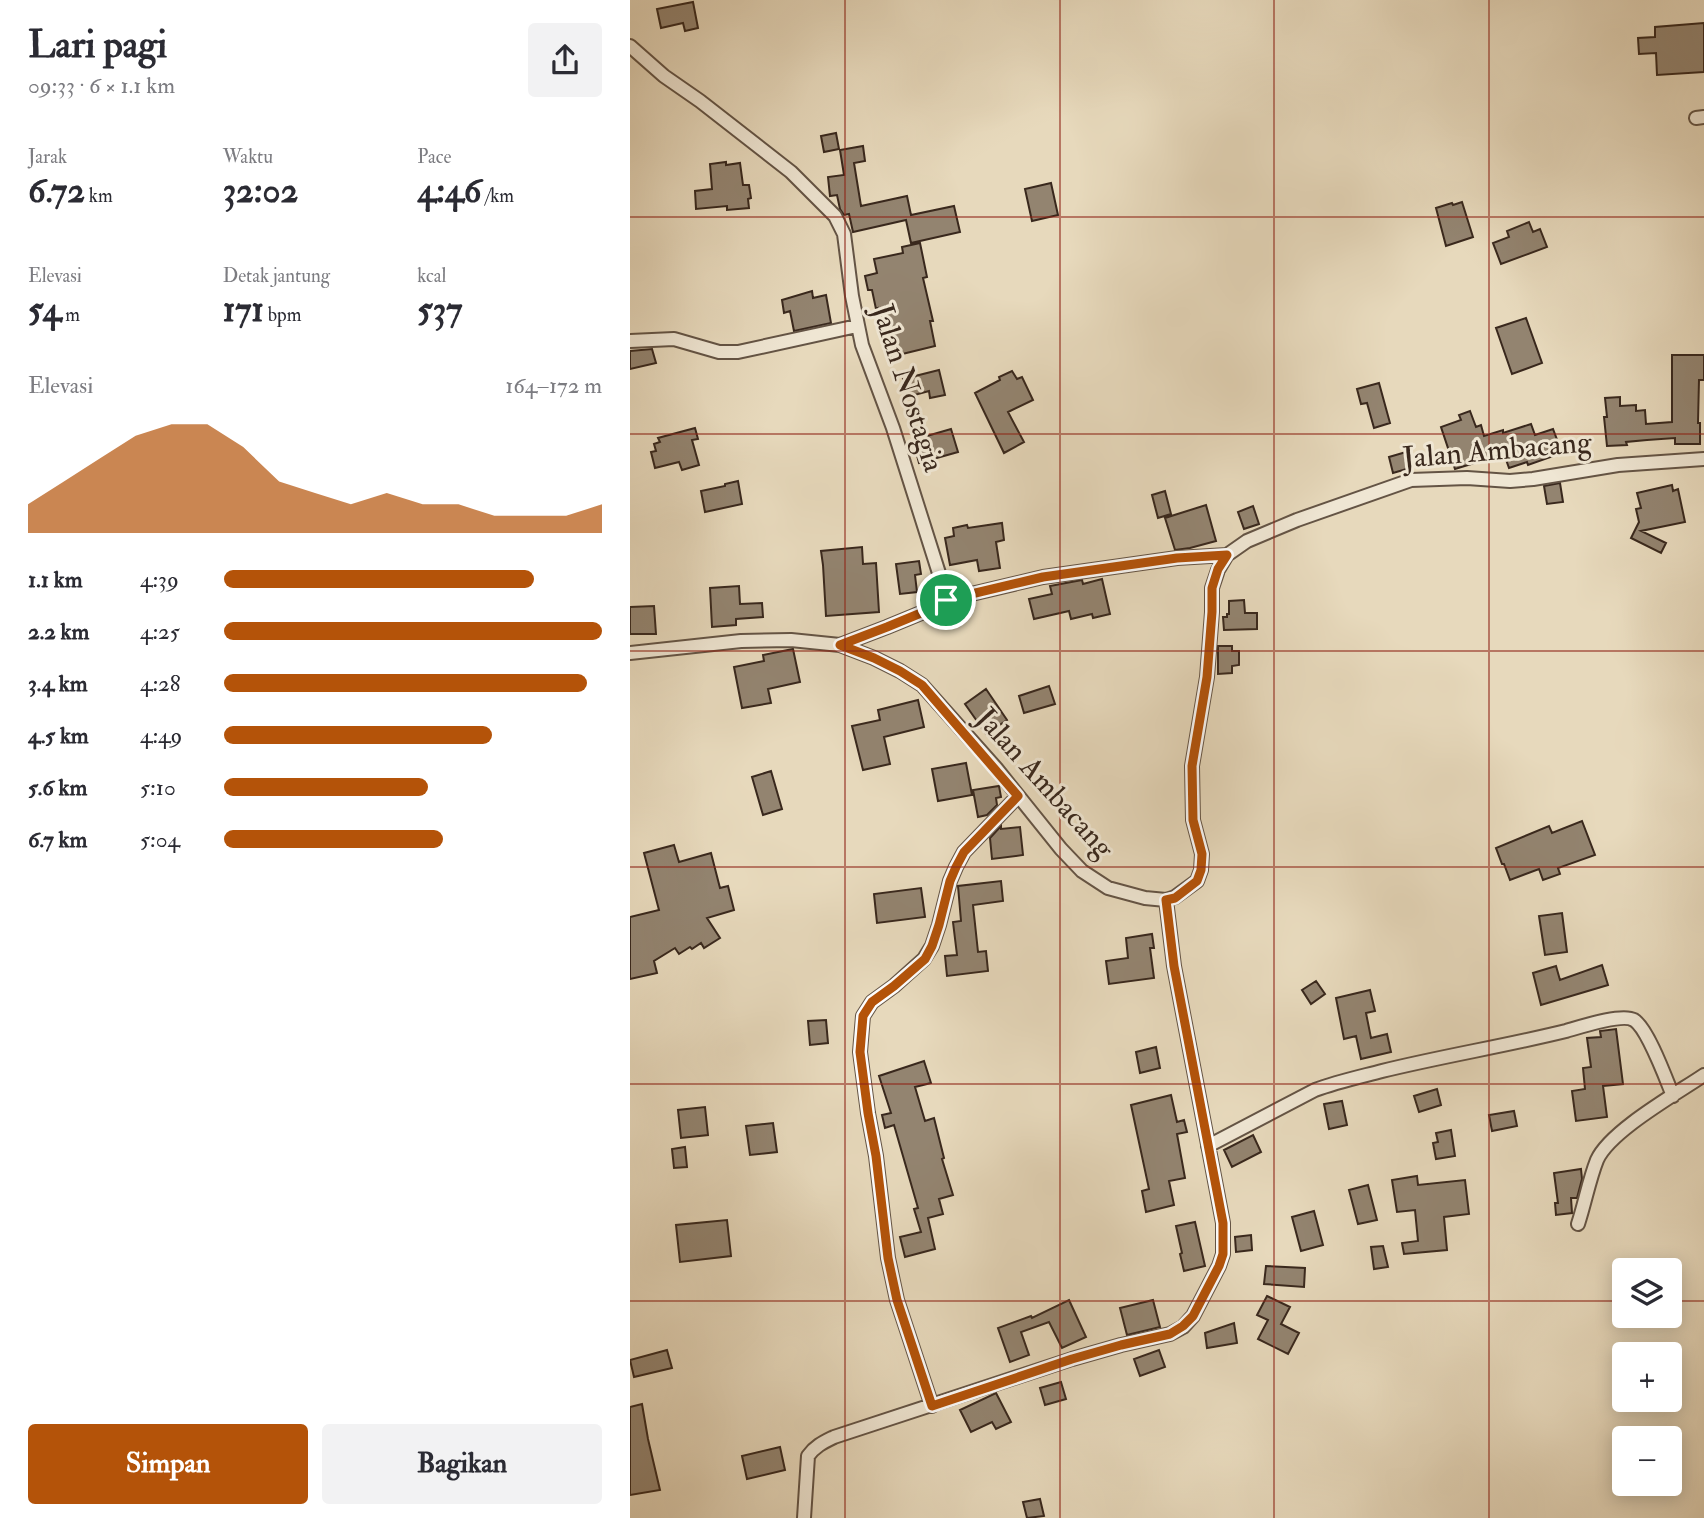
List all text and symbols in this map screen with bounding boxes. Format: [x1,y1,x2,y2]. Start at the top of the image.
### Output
text: Lari pagi [28,21,167,69]
button: share [528,23,602,97]
text: 09:33 · 6 × 1.1 km [28,71,175,100]
text: Jarak [28,145,67,169]
text: Waktu [223,145,273,169]
text: Pace [417,145,451,169]
text: 6.72 [28,169,85,213]
text: 32:02 [223,169,298,213]
text: 4:46 [417,169,481,213]
text: km [85,184,113,208]
text: /km [481,184,514,208]
text: Elevasi [28,264,82,288]
text: Detak jantung [223,264,330,288]
text: kcal [417,264,446,288]
text: 54 [28,288,61,332]
text: 171 [223,288,264,332]
text: 537 [417,288,462,332]
street label: Jalan Nostagia [863,299,953,477]
text: m [61,303,80,327]
text: bpm [264,303,301,327]
text: Elevasi [28,371,93,400]
text: 164–172 m [505,371,602,400]
street label: Jalan Ambacang [1400,423,1594,477]
text: 1.1 km [28,565,83,594]
text: 4:39 [140,565,179,594]
pin [916,570,976,630]
icon: arrive [927,581,965,619]
text: 2.2 km [28,617,89,646]
text: 4:25 [140,617,180,646]
text: 3.4 km [28,669,88,698]
text: 4:28 [140,669,181,698]
street label: Jalan Ambacang [967,699,1123,867]
text: 4.5 km [28,721,89,750]
text: 4:49 [140,721,182,750]
text: 5.6 km [28,773,87,802]
text: 5:10 [140,773,176,802]
text: 6.7 km [28,825,87,854]
text: 5:04 [140,825,180,854]
map controls [1612,1258,1682,1496]
button: layers [1612,1258,1682,1328]
button: + [1612,1342,1682,1412]
button: Simpan [28,1424,308,1504]
button: Bagikan [322,1424,602,1504]
button: − [1612,1426,1682,1496]

